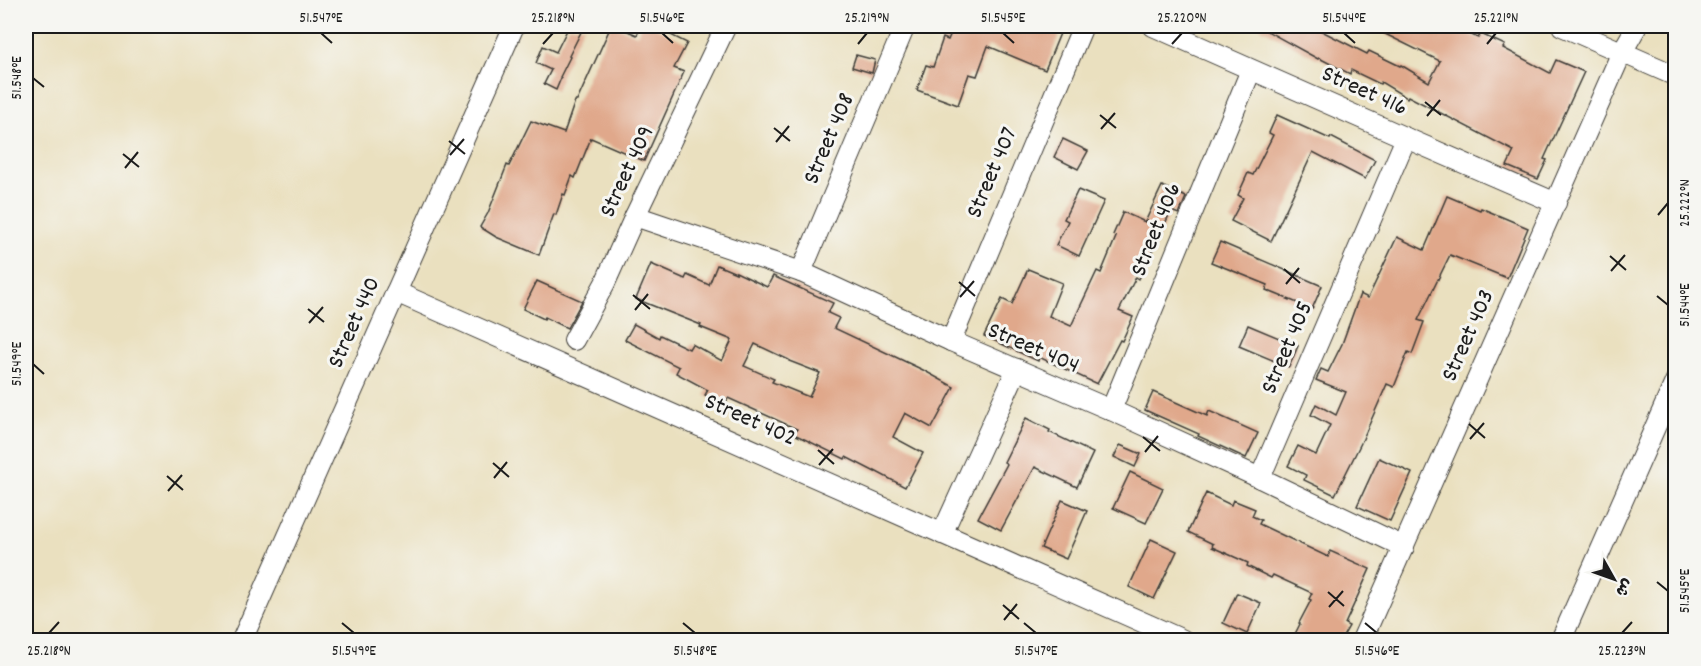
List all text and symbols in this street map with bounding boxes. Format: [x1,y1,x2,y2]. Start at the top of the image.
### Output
text: 51.547°E [299,8,343,30]
text: 25.218°N [531,8,575,30]
text: 51.546°E [640,8,685,30]
text: 25.219°N [845,8,889,30]
text: 51.545°E [981,8,1025,30]
text: 25.220°N [1157,8,1207,30]
text: 51.544°E [1322,8,1366,30]
text: 25.221°N [1474,8,1518,30]
text: 51.548°E [7,56,29,100]
street label: Street 416 [1316,58,1412,126]
street label: Street 408 [796,88,864,190]
street label: Street 409 [592,120,664,224]
street label: Street 407 [959,122,1027,224]
street label: Street 406 [1123,178,1191,282]
text: 25.222°N [1675,179,1697,227]
street label: Street 440 [320,272,390,374]
text: 51.544°E [1675,283,1697,327]
street label: Street 403 [1434,285,1504,387]
street label: Street 405 [1253,296,1323,400]
street label: Street 404 [982,314,1084,384]
text: 51.549°E [7,342,29,386]
street label: Street 402 [699,386,801,456]
north arrow [1584,549,1644,609]
text: 51.545°E [1675,569,1697,613]
text: ش [1609,573,1638,601]
text: 25.218°N [27,641,71,663]
text: 51.549°E [332,641,376,663]
text: 51.548°E [673,641,717,663]
text: 51.547°E [1014,641,1058,663]
text: 51.546°E [1355,641,1400,663]
text: 25.223°N [1598,641,1646,663]

